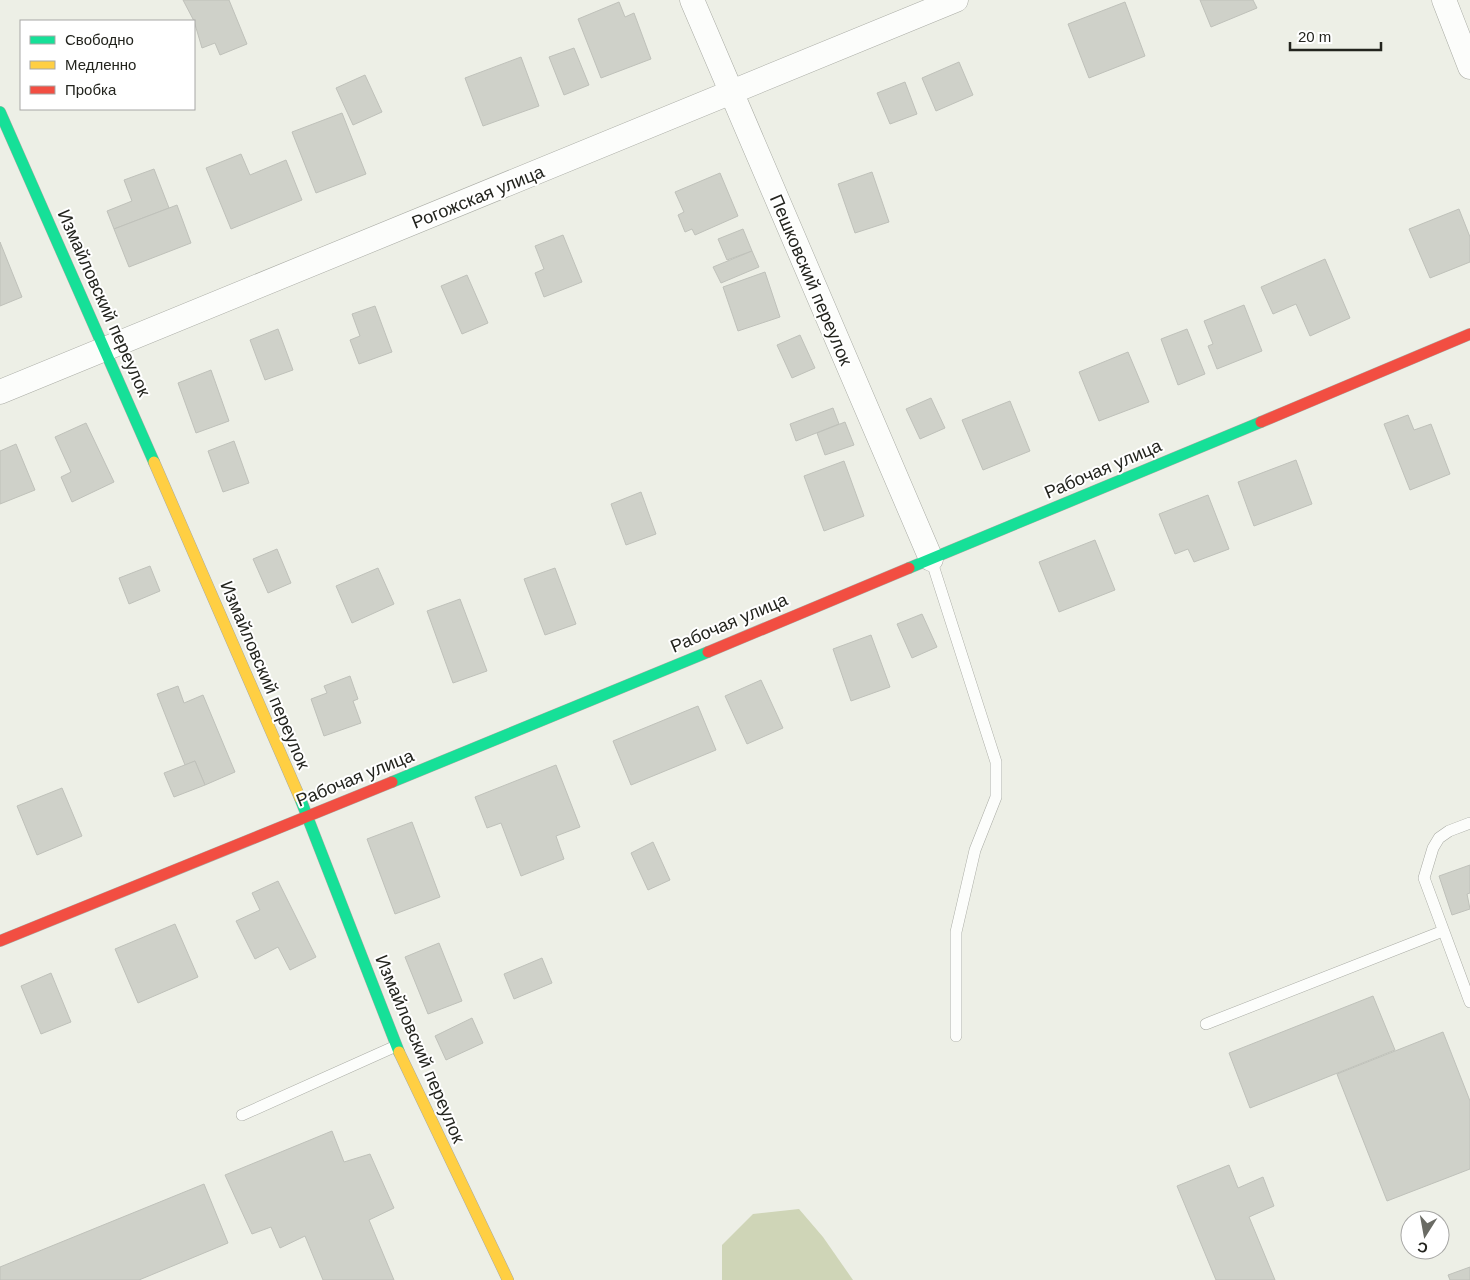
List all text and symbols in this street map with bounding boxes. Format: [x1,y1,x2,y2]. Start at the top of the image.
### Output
legend [20,20,195,110]
scale bar [1290,20,1381,52]
text: 20 m [1298,28,1331,45]
text: Свободно [65,31,134,48]
text: Медленно [65,56,136,73]
text: Пробка [65,81,117,98]
street label: Рогожская улица [409,161,548,233]
street label: Пешковский переулок [766,192,856,369]
street label: Измайловский переулок [54,206,154,400]
street label: Рабочая улица [1042,435,1165,503]
street label: Измайловский переулок [216,578,314,772]
street label: Рабочая улица [668,589,791,657]
street label: Рабочая улица [293,745,418,811]
street label: Измайловский переулок [371,952,469,1146]
north arrow [1400,1210,1450,1260]
text: С [1416,1239,1429,1257]

